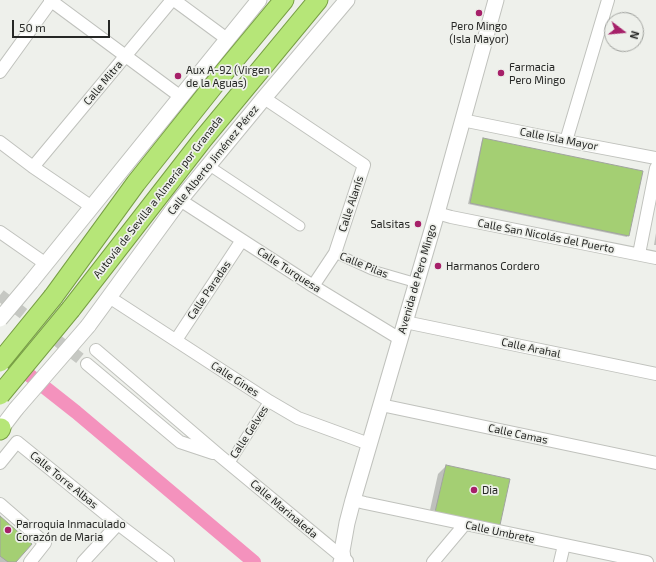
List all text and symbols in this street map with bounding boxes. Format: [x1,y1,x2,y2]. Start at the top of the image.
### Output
marker: Pero Mingo (Isla Mayor) [474,8,484,18]
scale bar [14,12,112,38]
north arrow [604,12,644,52]
place label: Pero Mingo (Isla Mayor) [449,19,509,45]
text: 50 m [19,20,46,34]
text: N [628,30,642,41]
street label: Calle Mitra [81,58,125,108]
place label: Farmacia Pero Mingo [509,60,565,86]
place label: Aux A-92 (Virgen de la Aguas) [186,63,270,89]
marker: Farmacia Pero Mingo [496,68,506,78]
marker: Aux A-92 (Virgen de la Aguas) [173,71,183,81]
street label: Calle Alberto Jiménez Pérez [165,103,261,217]
street label: Autovía de Sevilla a Almería por Granada [91,113,225,281]
street label: Calle Isla Mayor [519,125,599,153]
street label: Calle Alanís [336,174,366,234]
street label: Calle San Nicolás del Puerto [476,216,616,256]
place label: Salsitas [370,217,410,231]
marker: Salsitas [413,219,423,229]
street label: Avenida de Pero Mingo [395,223,439,335]
street label: Calle Turquesa [255,245,323,295]
street label: Calle Pilas [338,249,390,281]
street label: Calle Paradas [184,258,234,322]
place label: Harmanos Cordero [446,259,540,273]
marker: Harmanos Cordero [433,261,443,271]
street label: Calle Arahal [500,335,562,361]
street label: Calle Gines [208,359,262,399]
street label: Calle Gelves [227,403,271,461]
street label: Calle Camas [487,421,549,447]
street label: Calle Torre Albas [27,449,101,511]
street label: Calle Marinaleda [248,477,320,541]
place label: Dia [482,483,498,497]
marker: Dia [469,485,479,495]
place label: Parroquia Inmaculado Corazón de Maria [16,517,126,543]
street label: Calle Umbrete [464,518,536,546]
marker: Parroquia Inmaculado Corazón de Maria [3,525,13,535]

